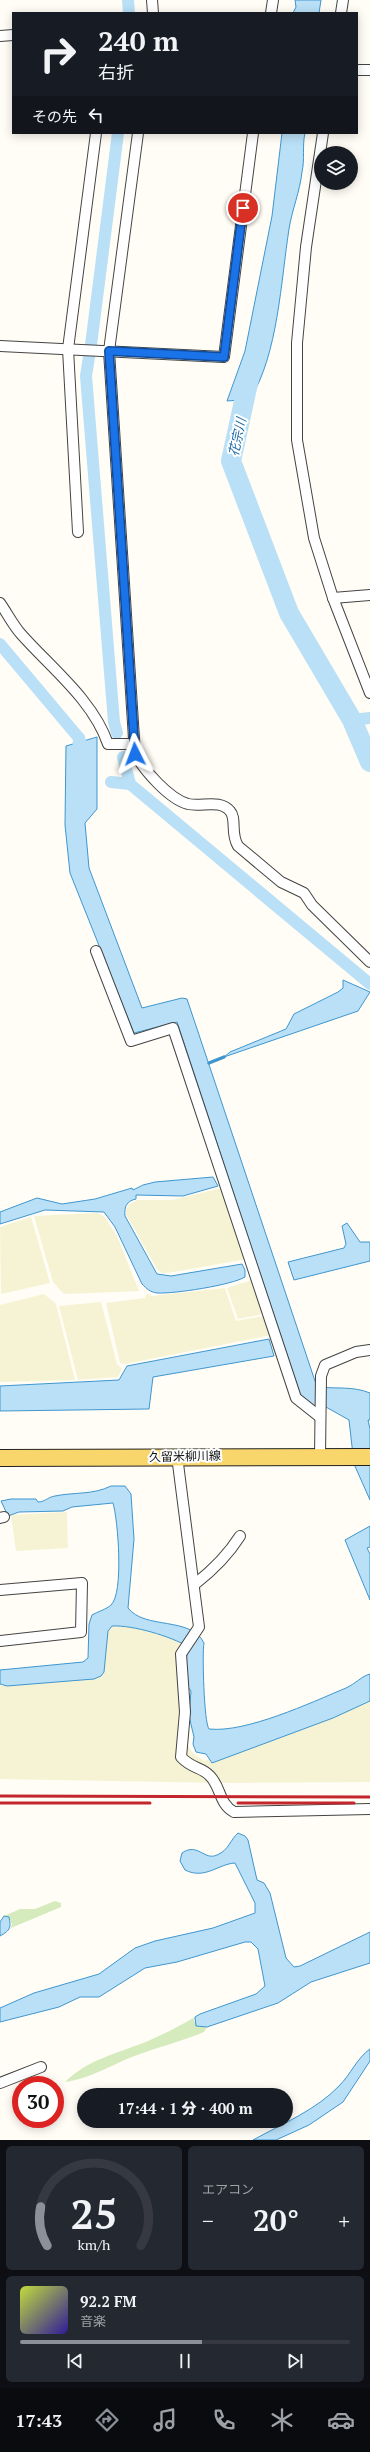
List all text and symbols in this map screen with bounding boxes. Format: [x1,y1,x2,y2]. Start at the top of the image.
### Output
text: 240 m [98,22,179,59]
icon: right [32,28,84,80]
text: 右折 [98,60,134,84]
icon: left [85,104,107,126]
text: その先 [32,106,77,126]
map controls [314,146,358,190]
button: layers [314,146,358,190]
pin [226,191,260,225]
icon: arrive [232,197,254,219]
water label: 花宗川 [224,414,250,458]
position arrow [114,733,156,775]
street label: 久留米柳川線 [149,1448,221,1464]
speed limit sign: 30 [12,2076,64,2128]
text: 17:44 · 1 分 · 400 m [118,2098,253,2118]
text: エアコン [202,2180,254,2198]
text: 25 [70,2186,118,2241]
text: 20° [253,2200,299,2240]
text: − [202,2206,214,2235]
text: + [338,2206,350,2235]
text: km/h [78,2235,111,2254]
text: 92.2 FM [80,2291,137,2311]
text: 音楽 [80,2312,106,2330]
icon: previous [64,2350,86,2372]
icon: pause [174,2350,196,2372]
icon: next [284,2350,306,2372]
icon: directions [93,2406,121,2434]
icon: music [151,2406,179,2434]
icon: phone [210,2406,238,2434]
icon: climate [268,2406,296,2434]
icon: car [327,2406,355,2434]
text: 17:43 [15,2408,62,2432]

